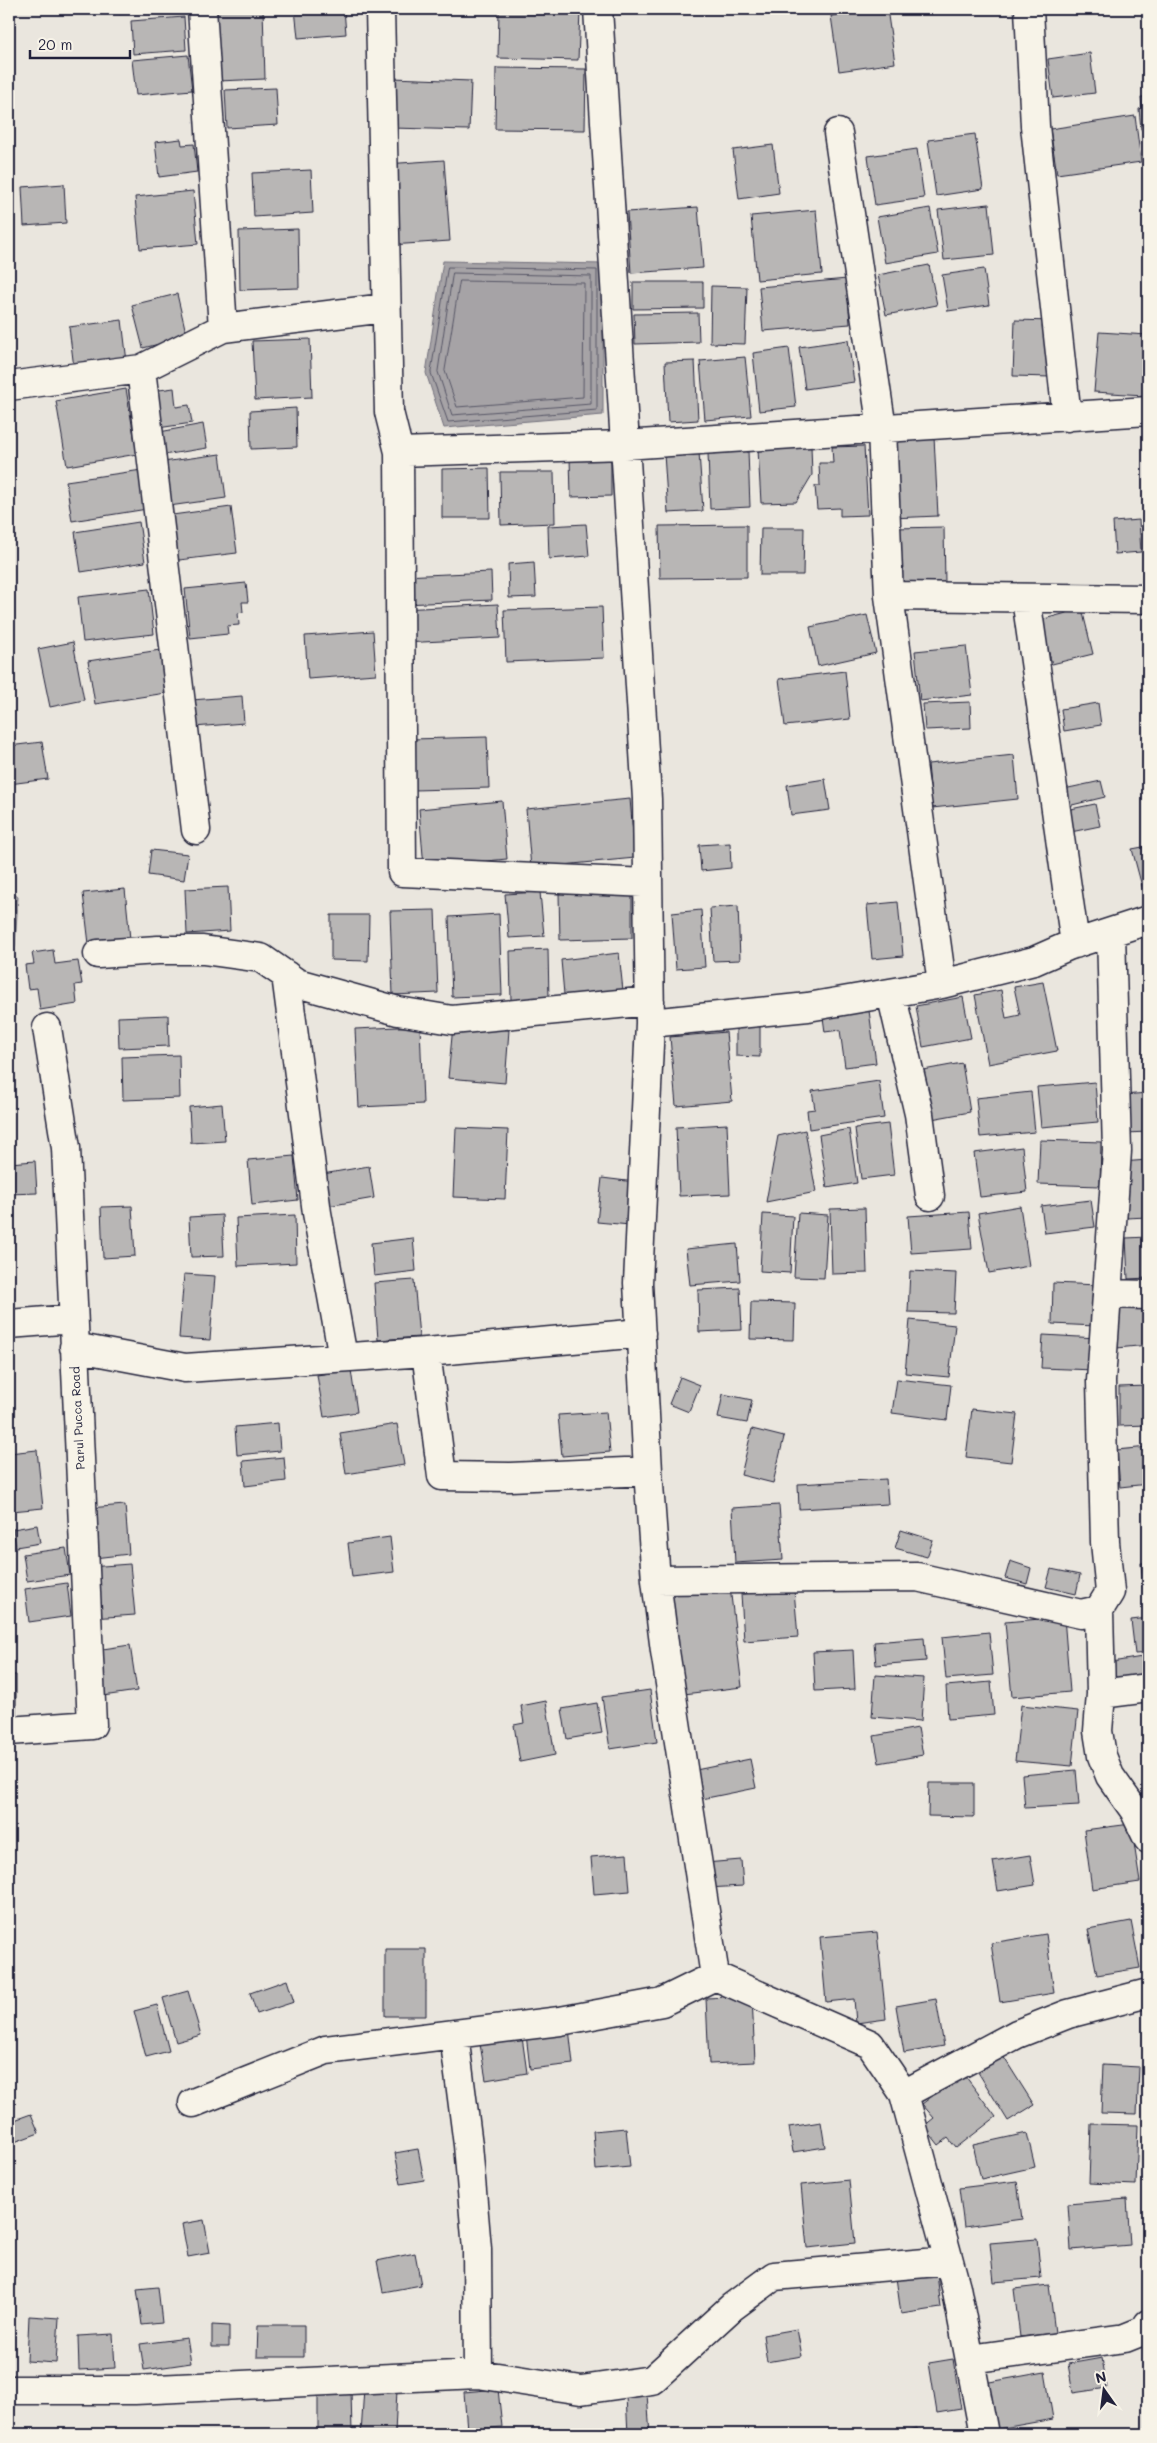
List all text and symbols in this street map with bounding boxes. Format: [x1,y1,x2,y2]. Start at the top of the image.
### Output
scale bar [30,28,130,60]
text: 20 m [38,34,72,54]
street label: Parul Pucca Road [66,1366,88,1470]
north arrow [1080,2366,1130,2416]
text: N [1093,2366,1108,2387]

